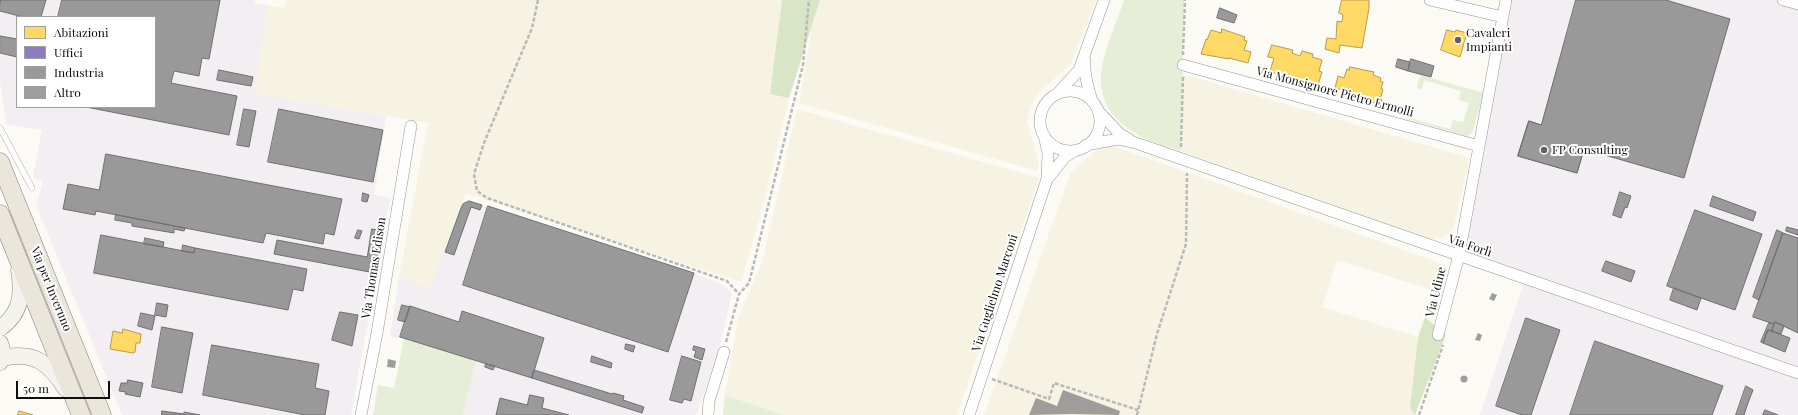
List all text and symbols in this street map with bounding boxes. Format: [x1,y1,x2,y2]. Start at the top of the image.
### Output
legend [16,16,156,108]
text: Abitazioni [54,24,109,40]
place label: Cavaleri Impianti [1466,26,1512,54]
marker: Cavaleri Impianti [1453,35,1463,45]
text: Uffici [54,44,83,60]
text: Industria [54,64,104,80]
street label: Via Monsignore Pietro Ermolli [1255,64,1415,120]
text: Altro [54,84,81,100]
place label: FP Consulting [1552,143,1628,157]
marker: FP Consulting [1539,145,1549,155]
street label: Via Thomas Edison [359,216,389,320]
street label: Via Guglielmo Marconi [969,232,1021,354]
street label: Via Forlì [1446,232,1494,260]
street label: Via per Inveruno [27,245,75,333]
street label: Via Udine [1423,265,1449,319]
scale bar [18,373,112,399]
text: 50 m [23,380,49,396]

